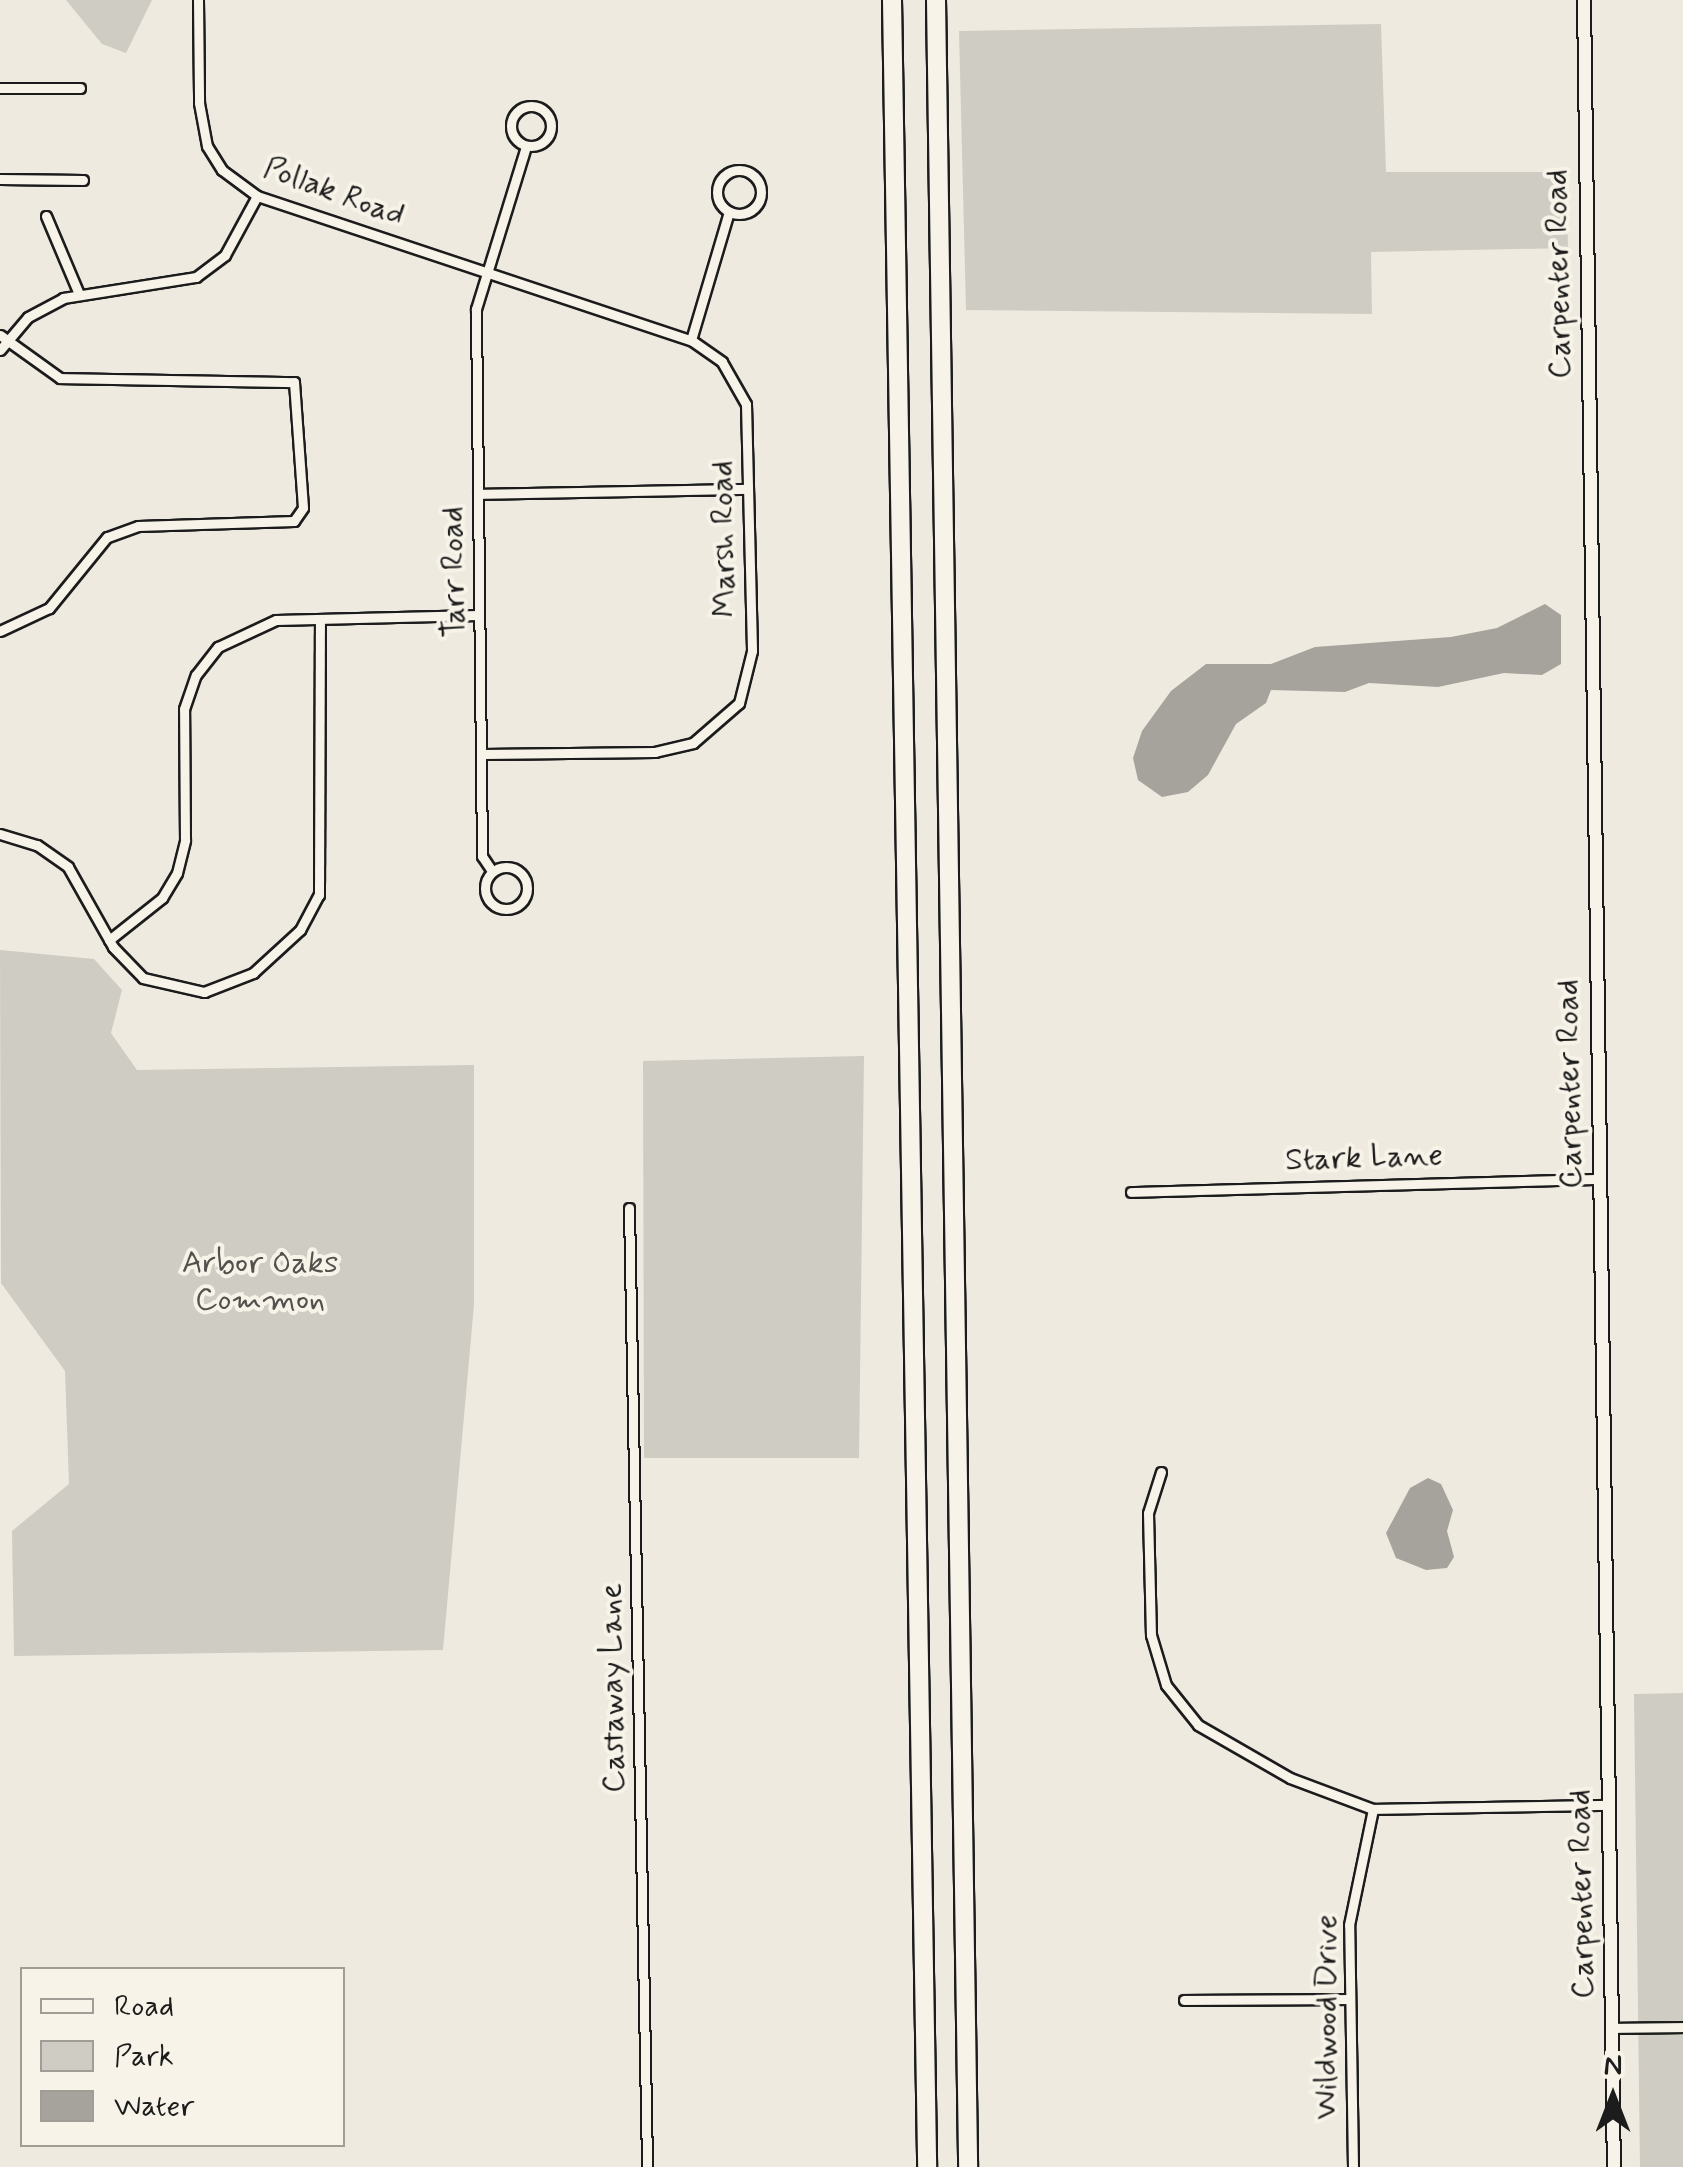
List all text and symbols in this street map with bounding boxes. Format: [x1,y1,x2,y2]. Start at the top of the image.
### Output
street label: Pollak Road [258,149,410,235]
street label: Carpenter Road [1538,169,1580,379]
street label: Marsh Road [703,460,745,618]
street label: Tarr Road [434,506,474,638]
street label: Carpenter Road [1549,979,1591,1189]
street label: Stark Lane [1286,1136,1442,1180]
park label: Arbor Oaks Common [181,1245,339,1320]
street label: Castaway Lane [592,1583,634,1793]
street label: Carpenter Road [1561,1789,1603,1999]
street label: Wildwood Drive [1308,1916,1346,2118]
legend [20,1967,345,2147]
text: Road [114,1987,174,2026]
text: Park [114,2037,174,2076]
north arrow [1563,2047,1663,2147]
text: N [1604,2048,1622,2085]
text: Water [114,2087,194,2126]

